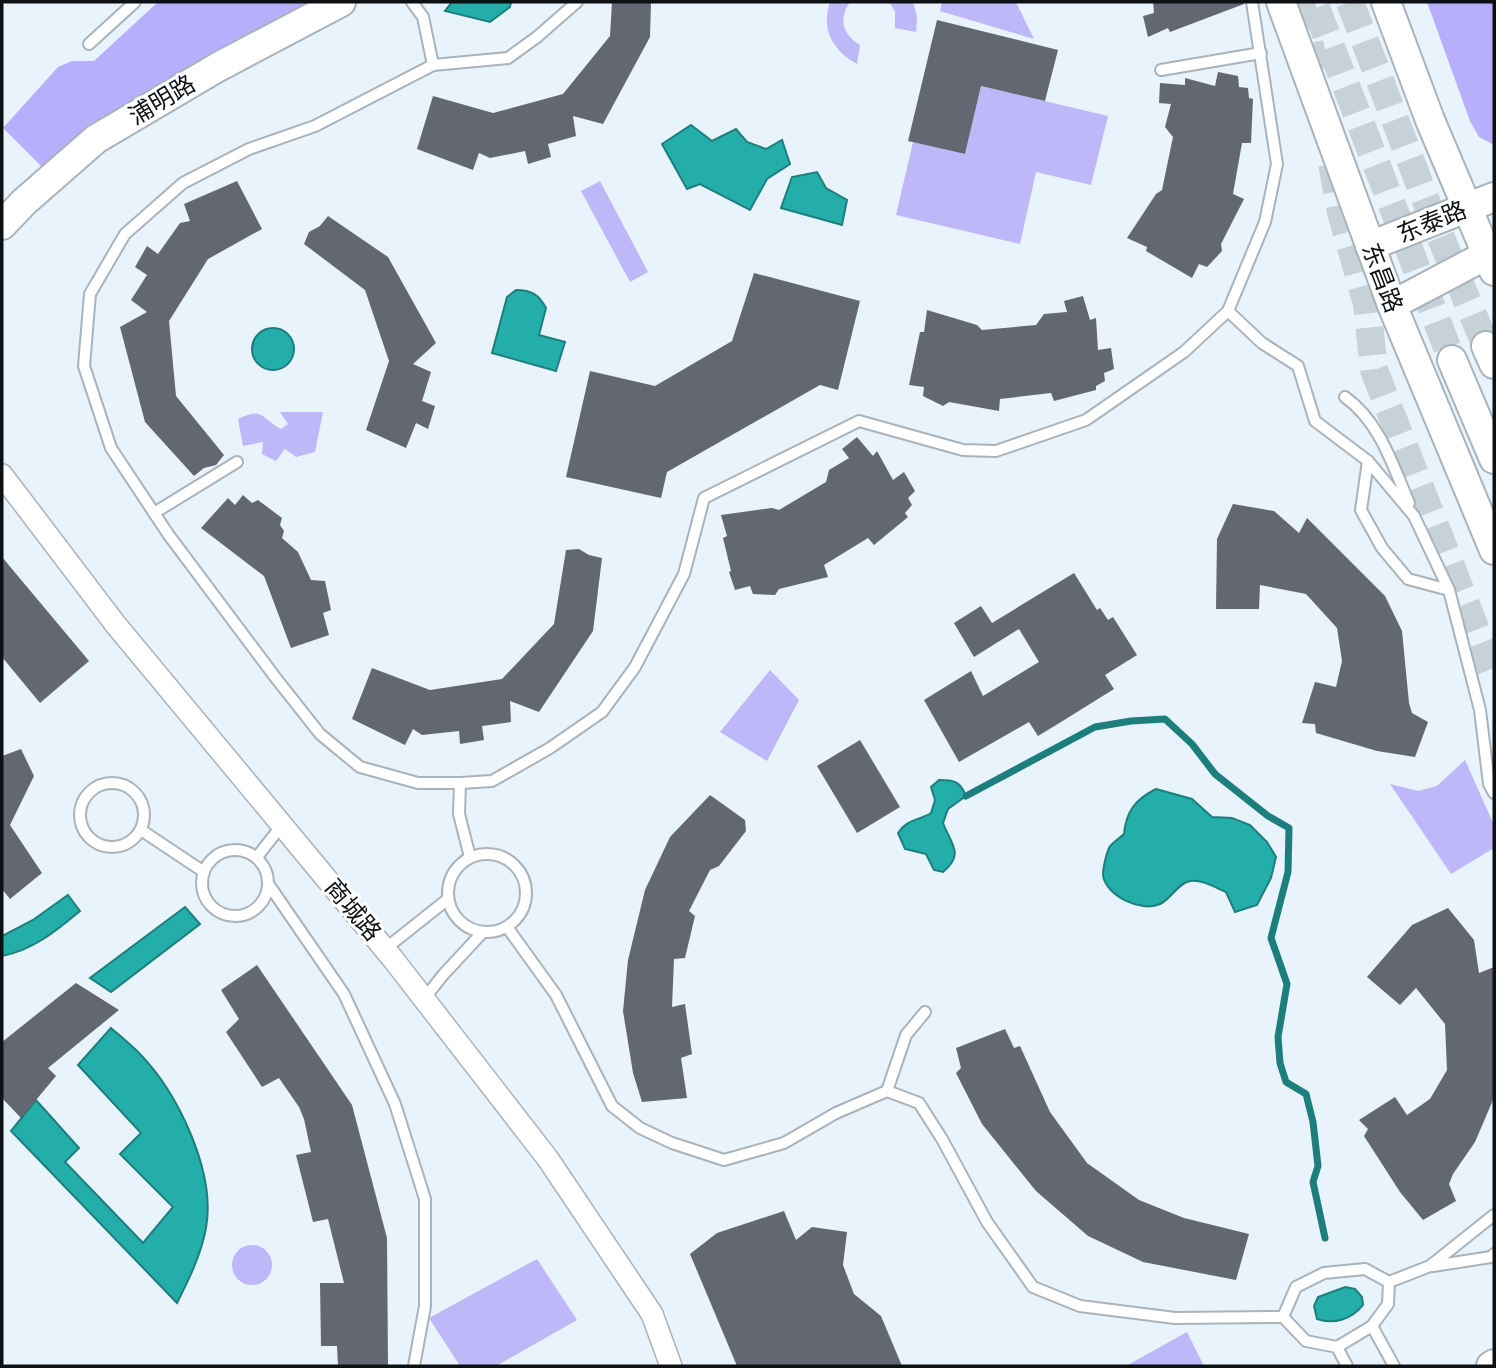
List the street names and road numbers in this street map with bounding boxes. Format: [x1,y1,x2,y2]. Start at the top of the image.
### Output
street label: 浦明路 [124,69,200,130]
street label: 东泰路 [1393,196,1470,248]
street label: 东昌路 [1357,239,1408,316]
street label: 商城路 [320,873,387,946]

